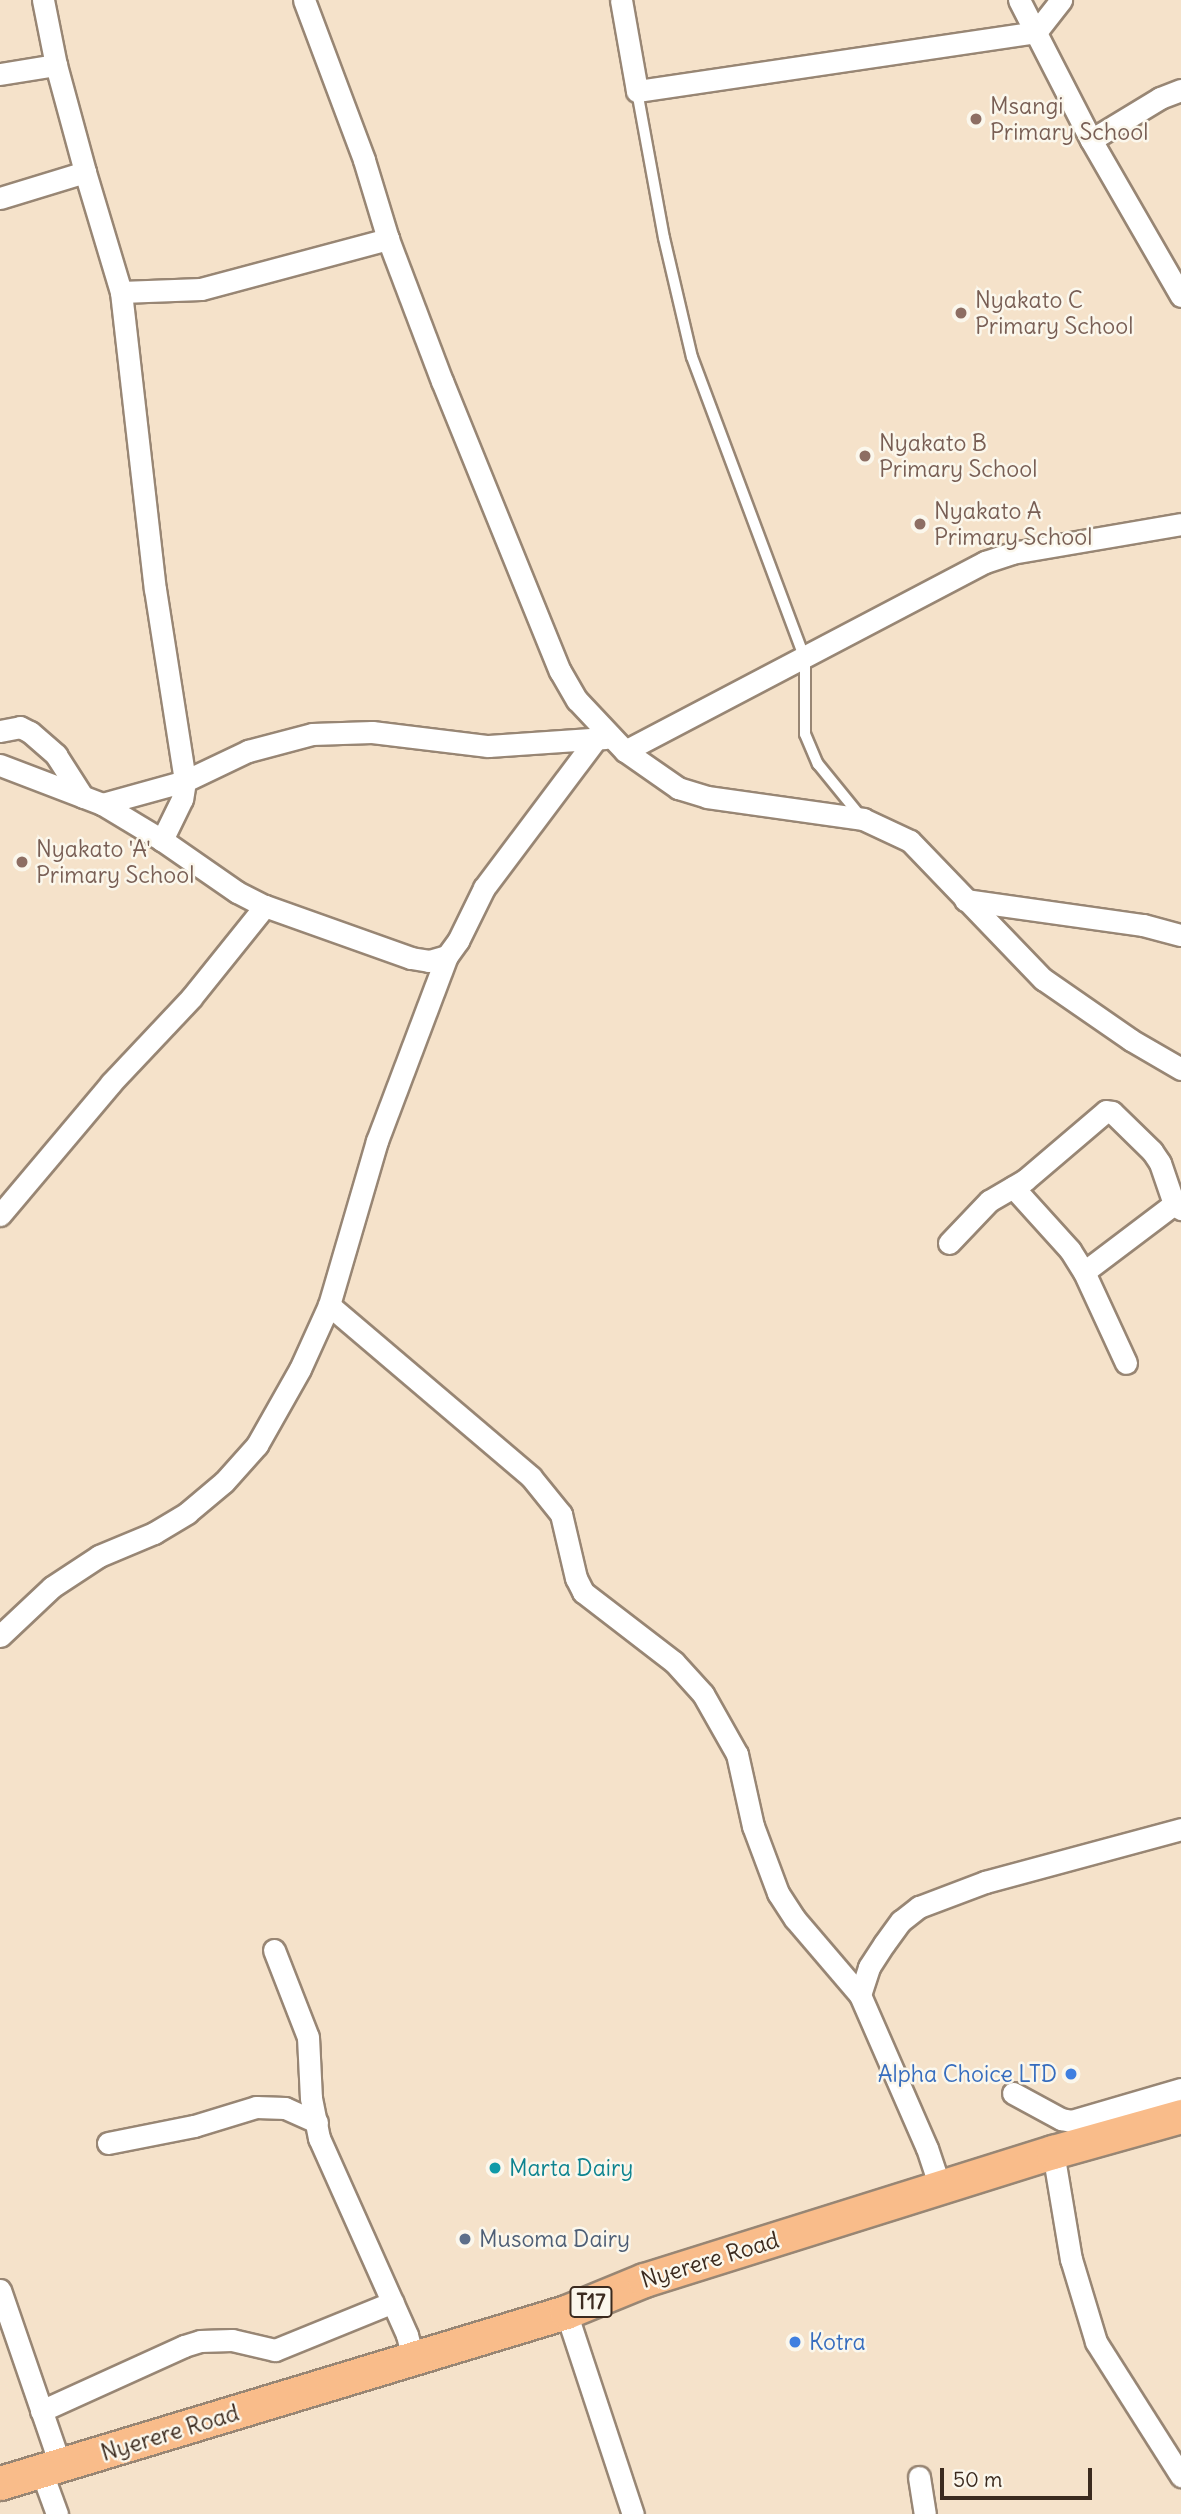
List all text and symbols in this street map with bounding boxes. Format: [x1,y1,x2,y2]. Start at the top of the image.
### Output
place label: Msangi Primary School [990,92,1148,146]
marker: Msangi Primary School [968,111,984,127]
place label: Nyakato C Primary School [975,286,1133,340]
marker: Nyakato C Primary School [953,305,969,321]
place label: Nyakato B Primary School [879,429,1037,483]
marker: Nyakato B Primary School [857,448,873,464]
place label: Nyakato A Primary School [934,497,1092,551]
marker: Nyakato A Primary School [912,516,928,532]
place label: Nyakato 'A' Primary School [36,835,194,889]
marker: Nyakato 'A' Primary School [14,854,30,870]
place label: Alpha Choice LTD [878,2060,1057,2088]
marker: Alpha Choice LTD [1063,2066,1079,2082]
place label: Marta Dairy [509,2154,633,2182]
marker: Marta Dairy [487,2160,503,2176]
place label: Musoma Dairy [479,2225,630,2253]
street label: Nyerere Road [638,2226,782,2294]
marker: Musoma Dairy [457,2231,473,2247]
road number: T17 [568,2284,614,2320]
place label: Kotra [809,2328,866,2356]
marker: Kotra [787,2334,803,2350]
street label: Nyerere Road [98,2399,242,2467]
scale bar [943,2454,1095,2498]
text: 50 m [953,2466,1002,2493]

